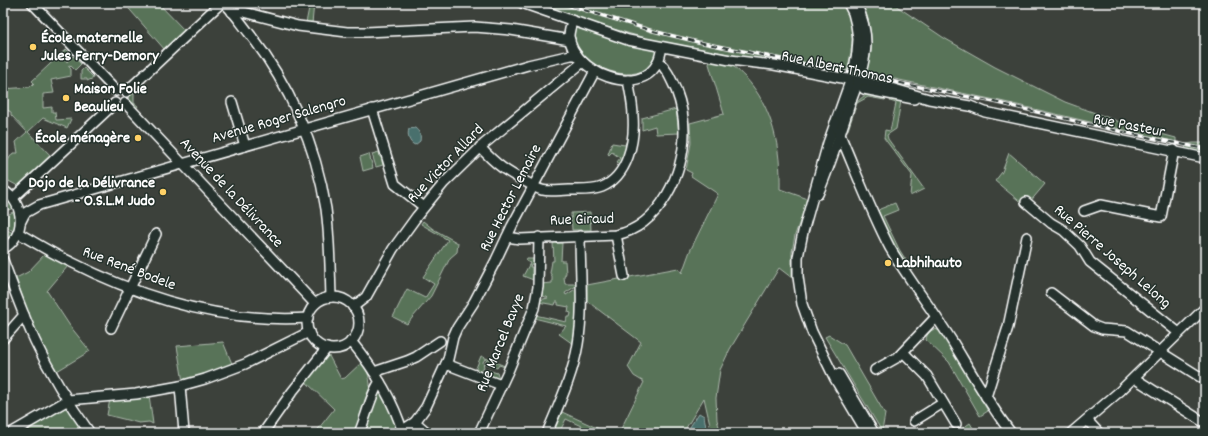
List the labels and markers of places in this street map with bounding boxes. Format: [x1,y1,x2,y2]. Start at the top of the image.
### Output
place label: École maternelle Jules Ferry-Demory [41,27,160,68]
marker: École maternelle Jules Ferry-Demory [28,42,38,52]
place label: Maison Folie Beaulieu [74,78,147,119]
marker: Maison Folie Beaulieu [61,93,71,103]
place label: École ménagère [35,127,130,150]
marker: École ménagère [133,133,143,143]
place label: Dojo de la Délivrance - O.S.L.M Judo [29,172,155,213]
marker: Dojo de la Délivrance - O.S.L.M Judo [158,187,168,197]
place label: Labhihauto [896,252,962,275]
marker: Labhihauto [883,258,893,268]

